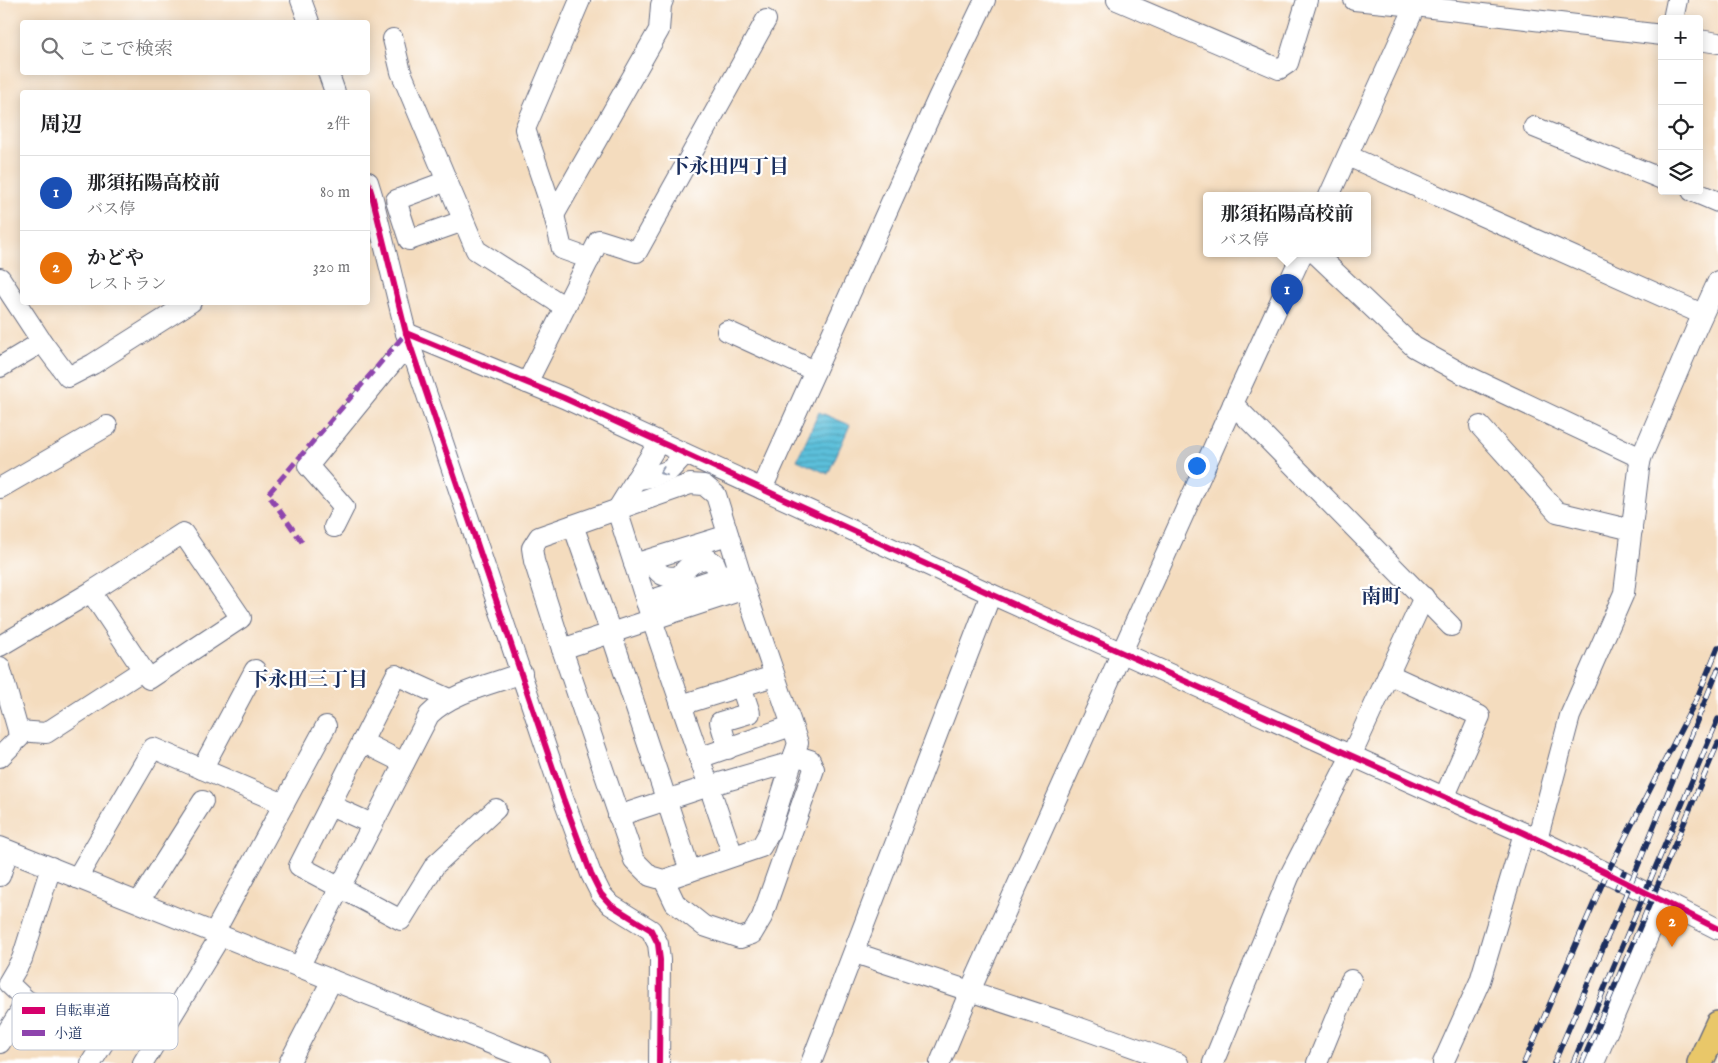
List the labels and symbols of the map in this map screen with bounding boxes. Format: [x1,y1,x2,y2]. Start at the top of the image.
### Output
district label: 下永田四丁目 [669,155,789,180]
pin: 1 [1271,274,1303,315]
your location [1184,453,1210,479]
one-way arrow [659,466,668,477]
district label: 南町 [1361,585,1402,610]
district label: 下永田三丁目 [248,668,368,693]
pin: 2 [1656,906,1688,947]
legend [12,993,178,1050]
text: 自転車道 [54,1002,110,1020]
text: 小道 [54,1025,82,1043]

